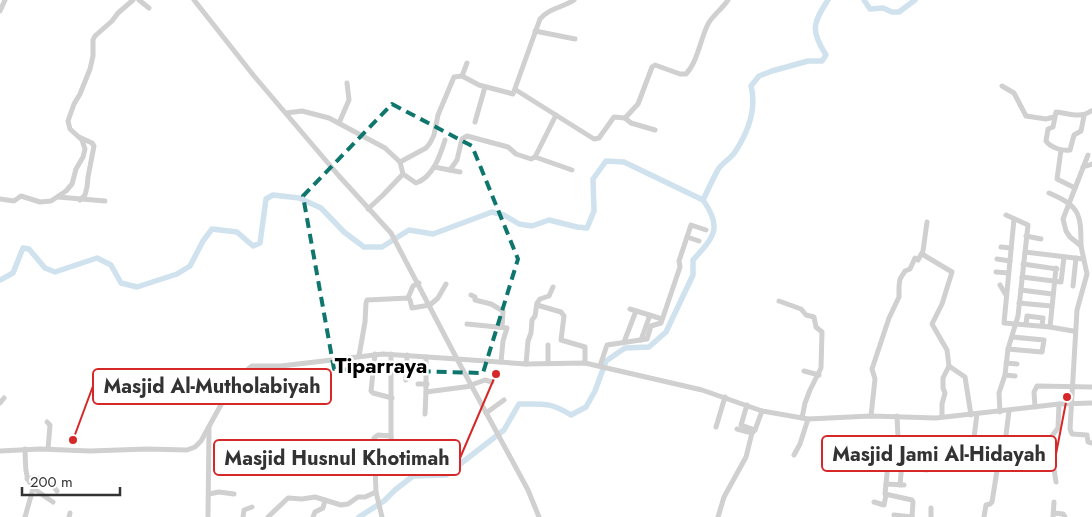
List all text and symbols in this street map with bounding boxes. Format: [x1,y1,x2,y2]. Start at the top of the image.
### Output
district label: Tiparraya [335,351,427,381]
callout: Masjid Al-Mutholabiyah [93,369,331,404]
text: Masjid Al-Mutholabiyah [103,372,321,401]
callout: Masjid Jami Al-Hidayah [822,436,1056,471]
callout: Masjid Husnul Khotimah [214,440,460,475]
text: Masjid Jami Al-Hidayah [832,440,1046,469]
text: Masjid Husnul Khotimah [224,444,450,473]
scale bar [22,464,120,496]
text: 200 m [30,471,73,493]

